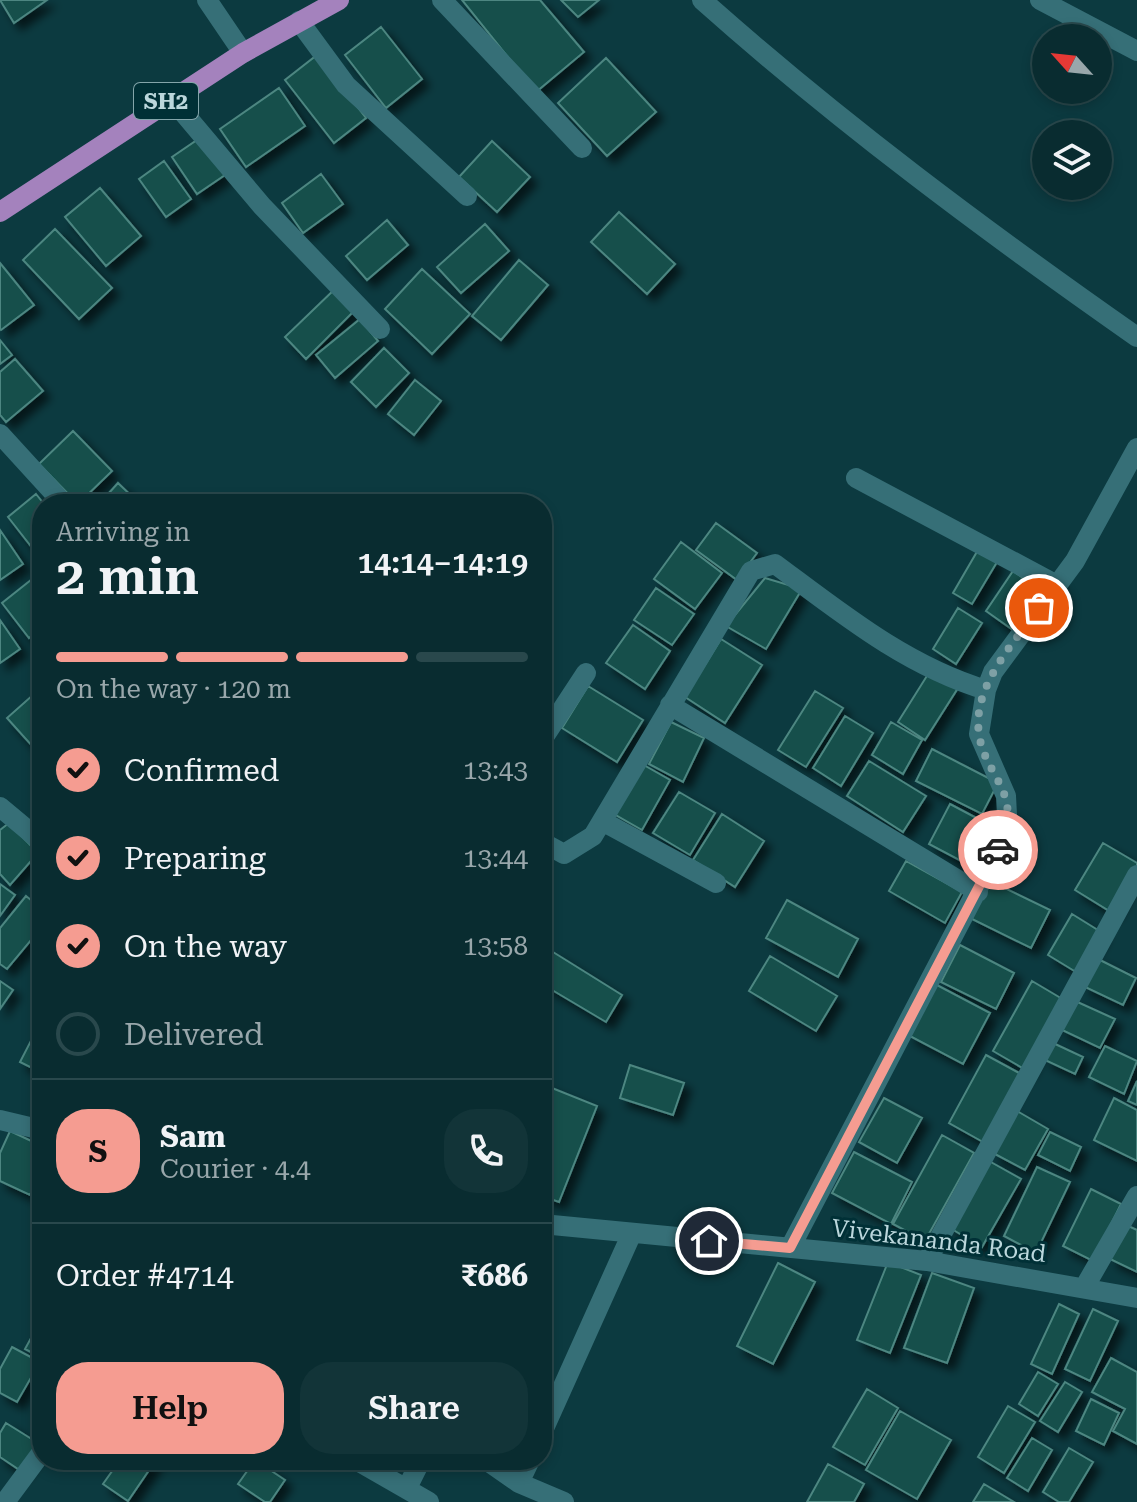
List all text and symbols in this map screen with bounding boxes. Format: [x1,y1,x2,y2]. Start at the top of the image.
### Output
north arrow [1032,24,1112,104]
map controls [1032,24,1112,200]
road number: SH2 [134,83,198,119]
button: layers [1032,120,1112,200]
text: Arriving in [56,517,190,547]
text: 14:14–14:19 [358,545,528,580]
text: 2 min [56,546,199,607]
pin [1005,574,1073,642]
icon: bag [1017,586,1061,630]
text: On the way · 120 m [56,674,291,704]
icon: check [56,748,100,792]
text: Confirmed [124,753,279,788]
text: 13:43 [463,755,528,785]
courier [958,810,1038,890]
icon: car [976,828,1020,872]
icon: check [56,836,100,880]
text: Preparing [124,841,266,876]
text: 13:44 [463,843,528,873]
icon: check [56,924,100,968]
text: On the way [124,929,287,964]
text: 13:58 [463,931,528,961]
text: Delivered [124,1017,263,1052]
button: phone [444,1109,528,1193]
text: Sam [160,1119,226,1154]
text: S [89,1134,107,1169]
text: Courier · 4.4 [160,1154,310,1184]
pin [675,1207,743,1275]
street label: Vivekananda Road [830,1214,1048,1268]
icon: home [687,1219,731,1263]
text: Order #4714 [56,1258,234,1293]
text: ₹686 [461,1258,528,1293]
button: Help [56,1362,284,1454]
button: Share [300,1362,528,1454]

